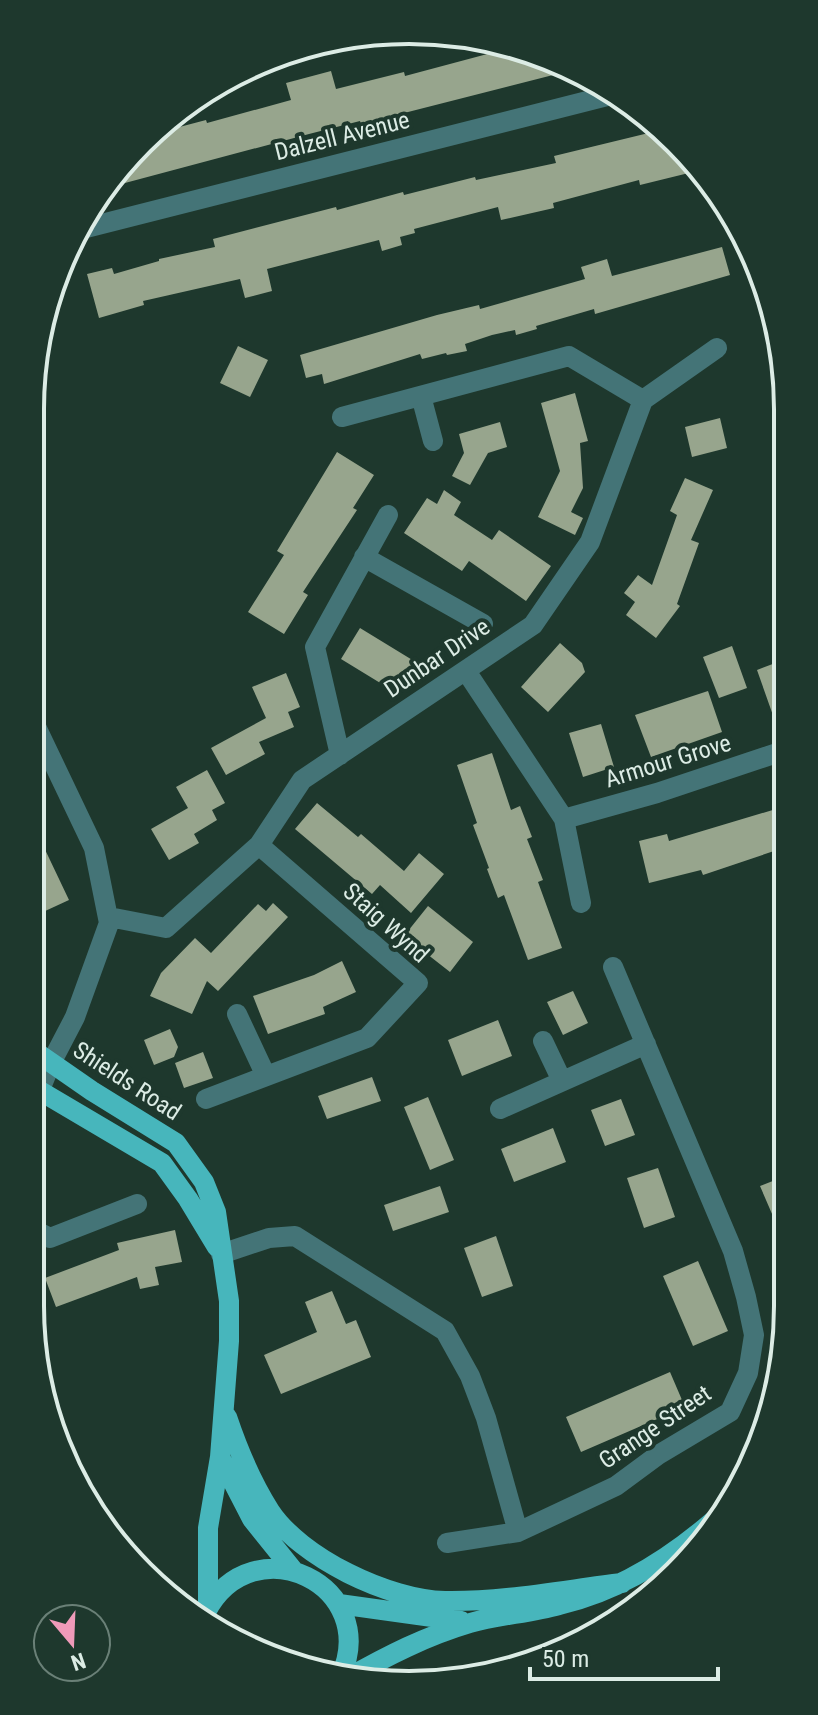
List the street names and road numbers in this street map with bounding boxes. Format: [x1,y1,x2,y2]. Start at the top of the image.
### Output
street label: Dalzell Avenue [272,106,412,166]
street label: Dunbar Drive [379,613,495,703]
street label: Armour Grove [602,729,734,793]
street label: Staig Wynd [337,877,435,969]
street label: Shields Road [68,1036,186,1126]
street label: Grange Street [594,1379,716,1475]

